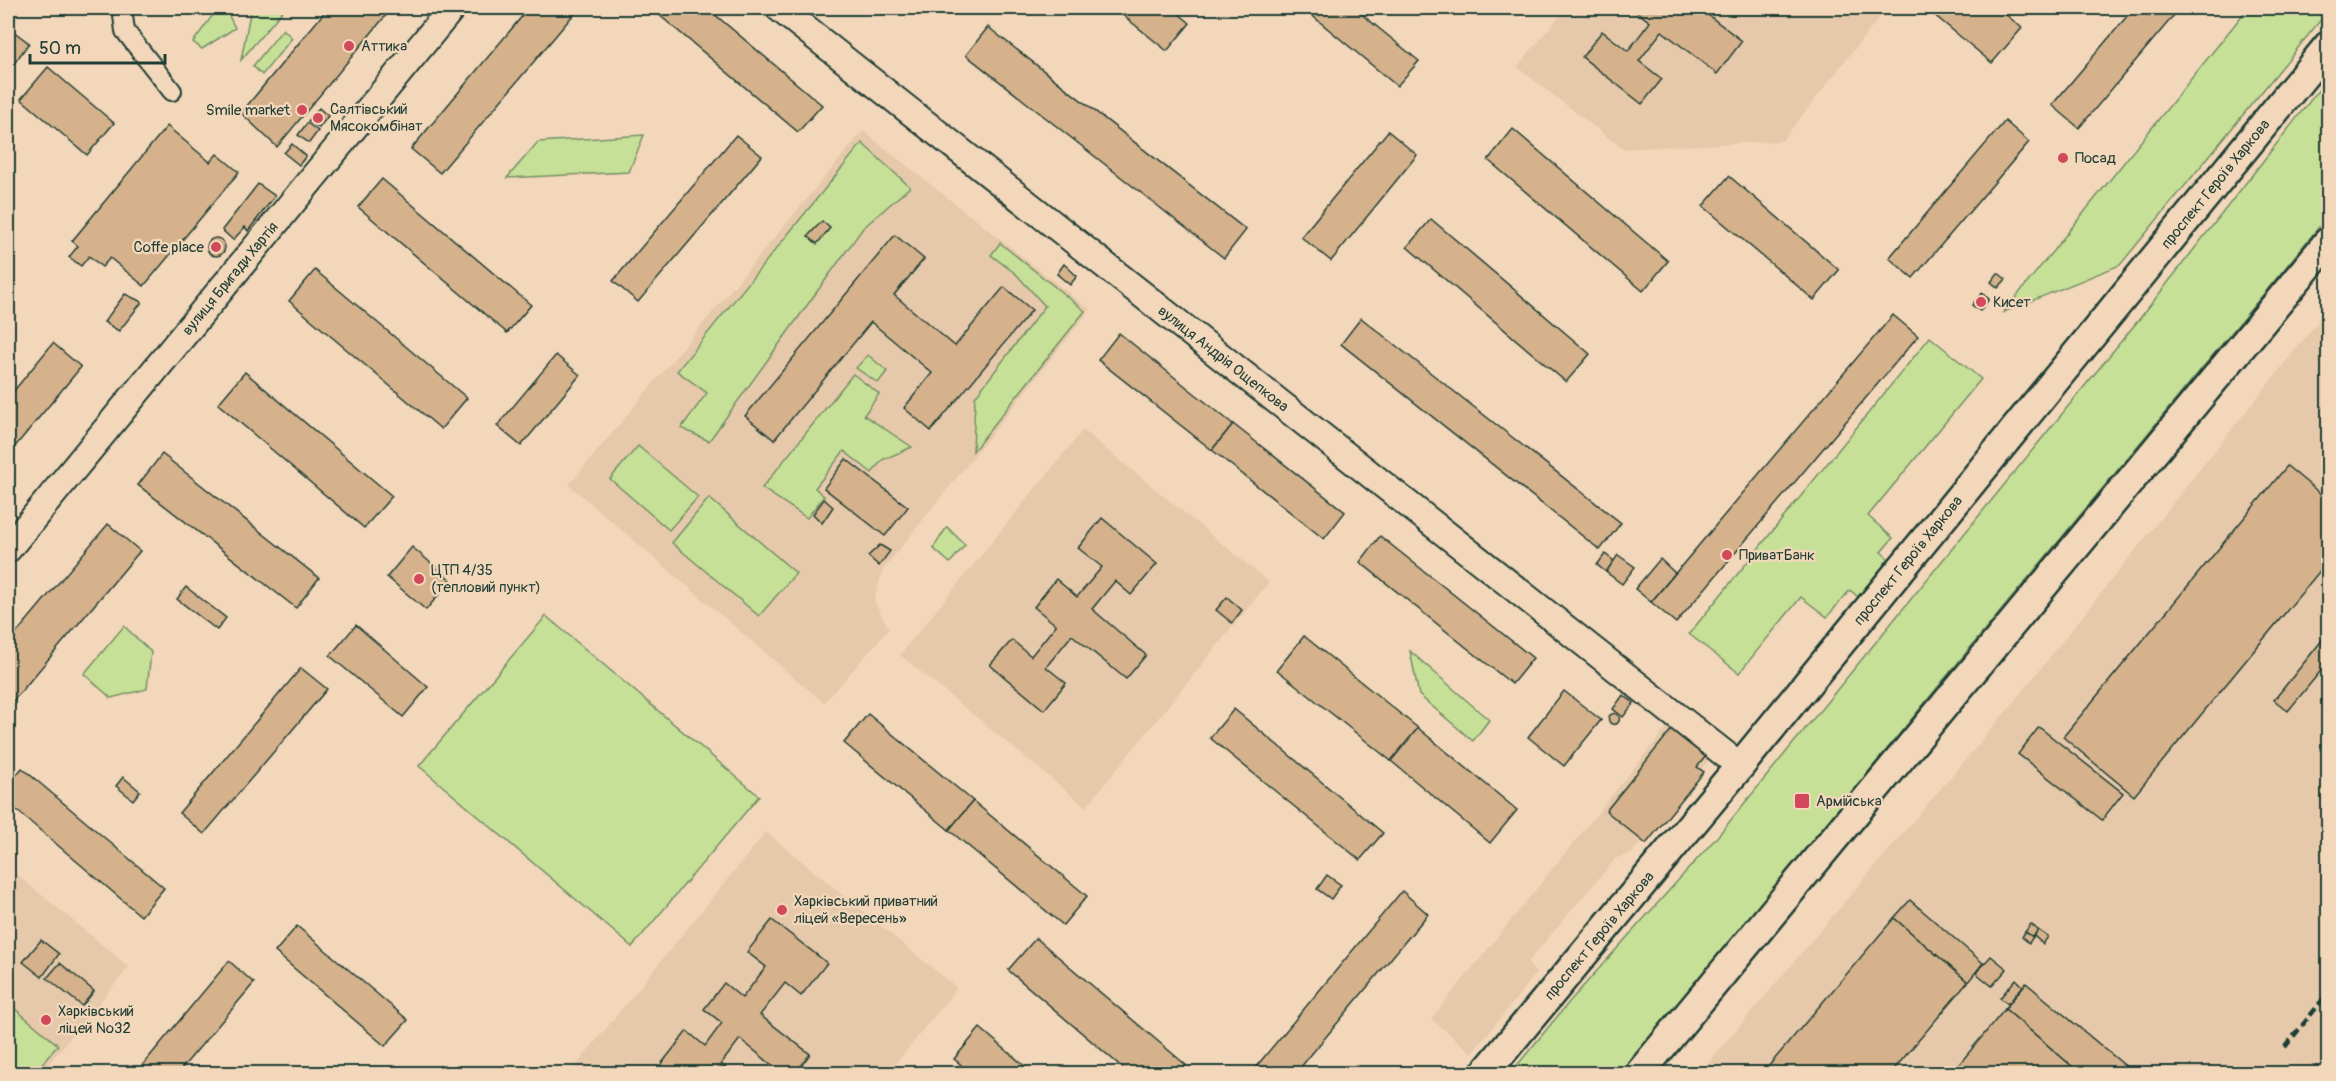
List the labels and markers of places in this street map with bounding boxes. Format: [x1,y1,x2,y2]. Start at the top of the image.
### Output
place label: Аттика [361,37,407,56]
marker: Аттика [342,39,356,53]
place label: Салтівський Мясокомбінат [330,100,423,136]
place label: Smile market [206,101,291,120]
marker: Smile market [295,103,309,117]
marker: Салтівський Мясокомбінат [311,111,325,125]
place label: Посад [2075,149,2116,168]
marker: Посад [2056,151,2070,165]
place label: Coffe place [134,238,205,257]
marker: Coffe place [209,240,223,254]
place label: Кисет [1993,293,2031,312]
marker: Кисет [1974,295,1988,309]
place label: ПриватБанк [1739,546,1815,565]
marker: ПриватБанк [1720,548,1734,562]
place label: ЦТП 4/35 (тепловий пункт) [431,561,541,597]
marker: ЦТП 4/35 (тепловий пункт) [412,572,426,586]
marker: Армійська [1793,792,1811,810]
place label: Армійська [1816,792,1882,811]
place label: Харківський приватний ліцей «Вересень» [794,892,938,928]
marker: Харківський приватний ліцей «Вересень» [775,903,789,917]
place label: Харківський ліцей №32 [58,1002,134,1038]
marker: Харківський ліцей №32 [39,1013,53,1027]

